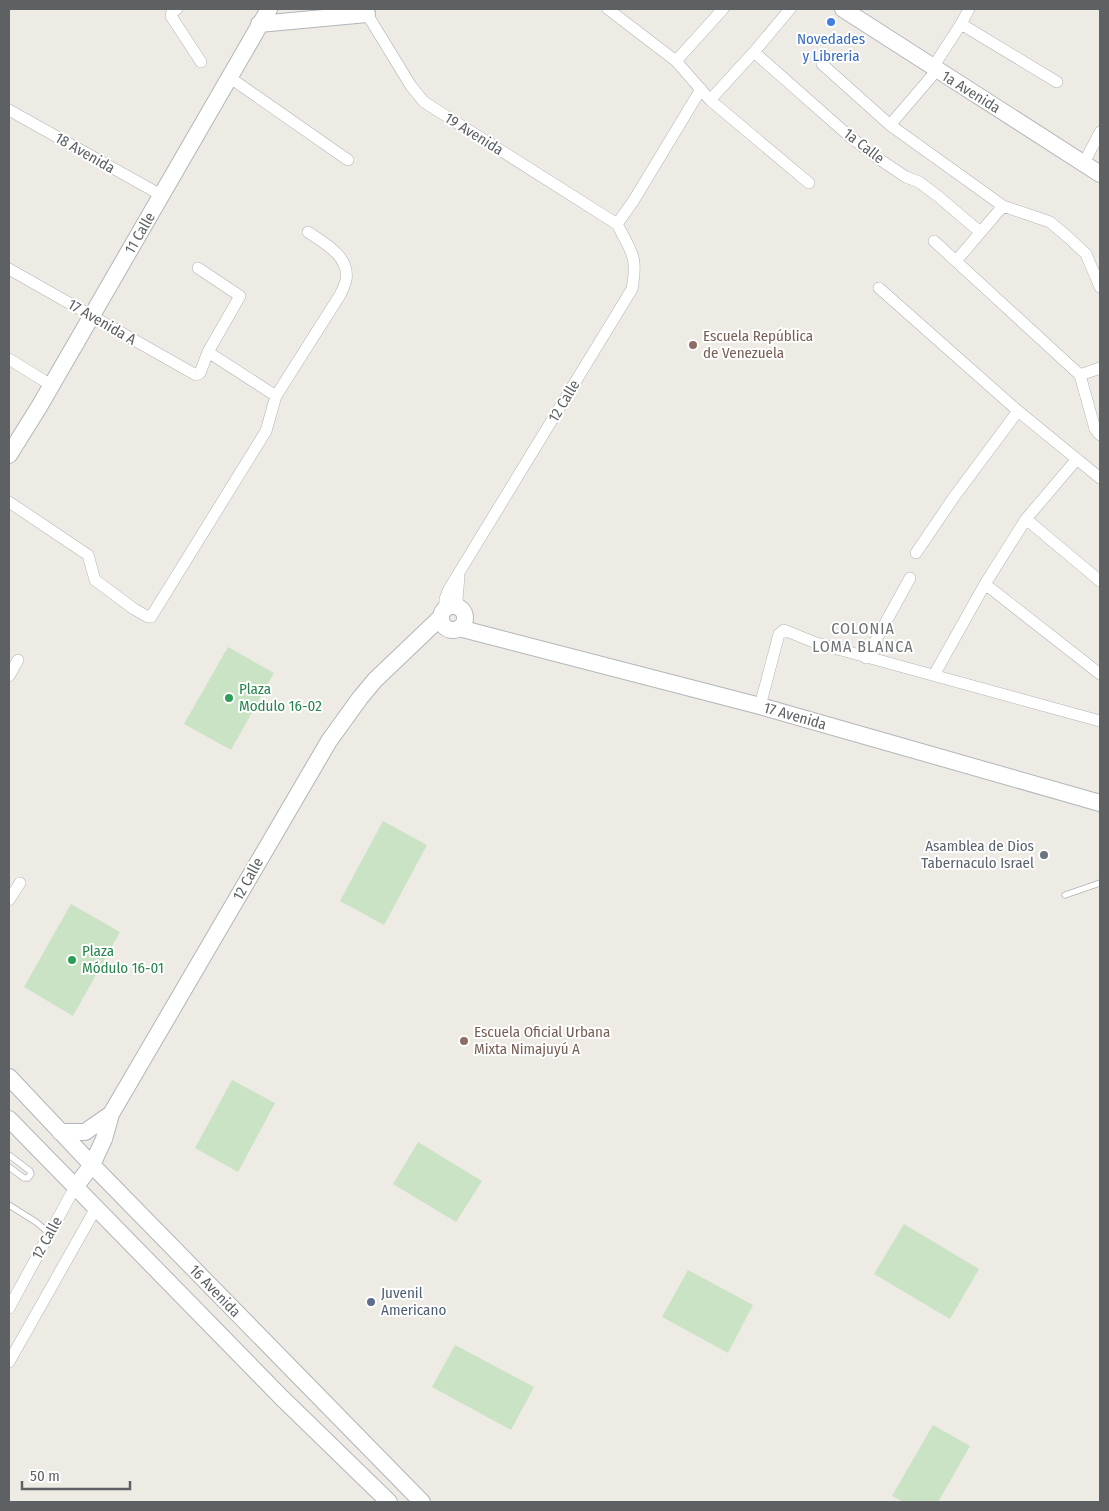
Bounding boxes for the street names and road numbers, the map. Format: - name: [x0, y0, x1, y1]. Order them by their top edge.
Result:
- street label: 1a Avenida: [938, 67, 1004, 117]
- street label: 19 Avenida: [441, 109, 507, 159]
- street label: 1a Calle: [840, 125, 888, 167]
- street label: 18 Avenida: [52, 129, 118, 177]
- street label: 11 Calle: [121, 209, 159, 257]
- street label: 17 Avenida A: [65, 295, 139, 349]
- street label: 12 Calle: [544, 377, 584, 425]
- street label: 17 Avenida: [762, 698, 828, 734]
- street label: 12 Calle: [229, 855, 267, 903]
- street label: 12 Calle: [28, 1214, 66, 1262]
- street label: 16 Avenida: [186, 1261, 244, 1321]

